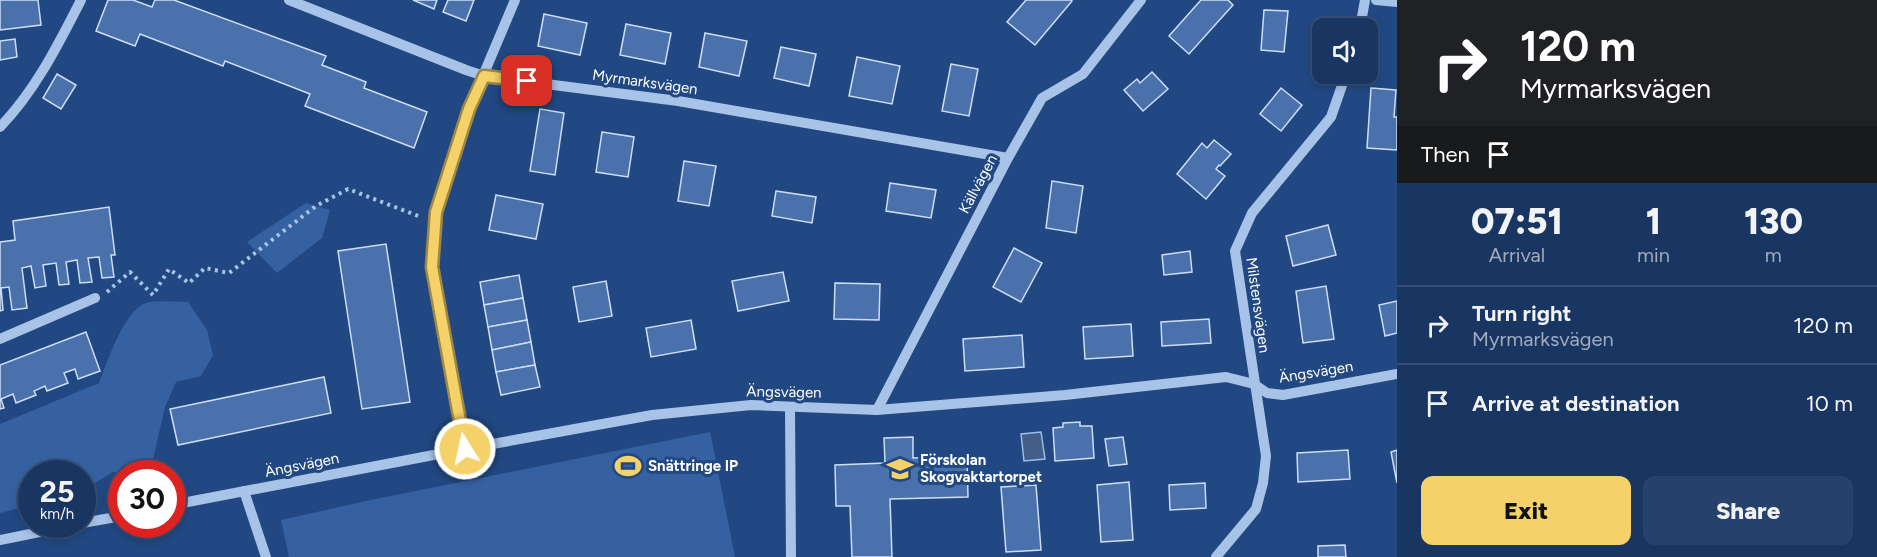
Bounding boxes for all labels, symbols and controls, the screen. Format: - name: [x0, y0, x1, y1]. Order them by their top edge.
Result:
- map controls: [1312, 18, 1378, 84]
- button: sound: [1312, 18, 1378, 84]
- text: 120 m: [1520, 21, 1636, 72]
- icon: right: [1421, 24, 1499, 102]
- pin: [501, 55, 552, 106]
- icon: arrive: [510, 64, 543, 97]
- street label: Myrmarksvägen: [591, 66, 699, 98]
- text: Myrmarksvägen: [1520, 72, 1711, 105]
- icon: arrive: [1482, 138, 1515, 171]
- text: Then: [1421, 141, 1470, 168]
- street label: Källvägen: [955, 151, 1001, 217]
- text: 07:51: [1471, 200, 1563, 243]
- text: 1: [1646, 200, 1661, 243]
- text: 130: [1744, 200, 1803, 243]
- text: Arrival: [1489, 243, 1545, 267]
- text: min: [1637, 243, 1670, 267]
- text: m: [1765, 243, 1782, 267]
- street label: Milstensvägen: [1242, 256, 1274, 354]
- text: Turn right: [1472, 300, 1571, 327]
- icon: right: [1421, 309, 1454, 342]
- text: 120 m: [1793, 312, 1853, 339]
- text: Myrmarksvägen: [1472, 327, 1614, 351]
- street label: Ängsvägen: [1277, 357, 1355, 387]
- street label: Ängsvägen: [746, 382, 822, 402]
- icon: arrive: [1421, 387, 1454, 420]
- text: Arrive at destination: [1472, 390, 1680, 417]
- text: 10 m: [1806, 390, 1853, 417]
- position arrow: [433, 417, 497, 481]
- street label: Ängsvägen: [263, 449, 341, 481]
- sports icon: Snättringe IP: [613, 451, 643, 481]
- place label: Förskolan Skogvaktartorpet: [920, 451, 1042, 486]
- school or university icon: Förskolan Skogvaktartorpet: [885, 454, 915, 484]
- place label: Snättringe IP: [648, 457, 738, 475]
- speed limit sign: 30: [108, 460, 186, 538]
- text: 25: [40, 473, 74, 510]
- button: Exit: [1421, 476, 1631, 545]
- button: Share: [1643, 476, 1853, 545]
- text: km/h: [40, 505, 74, 523]

